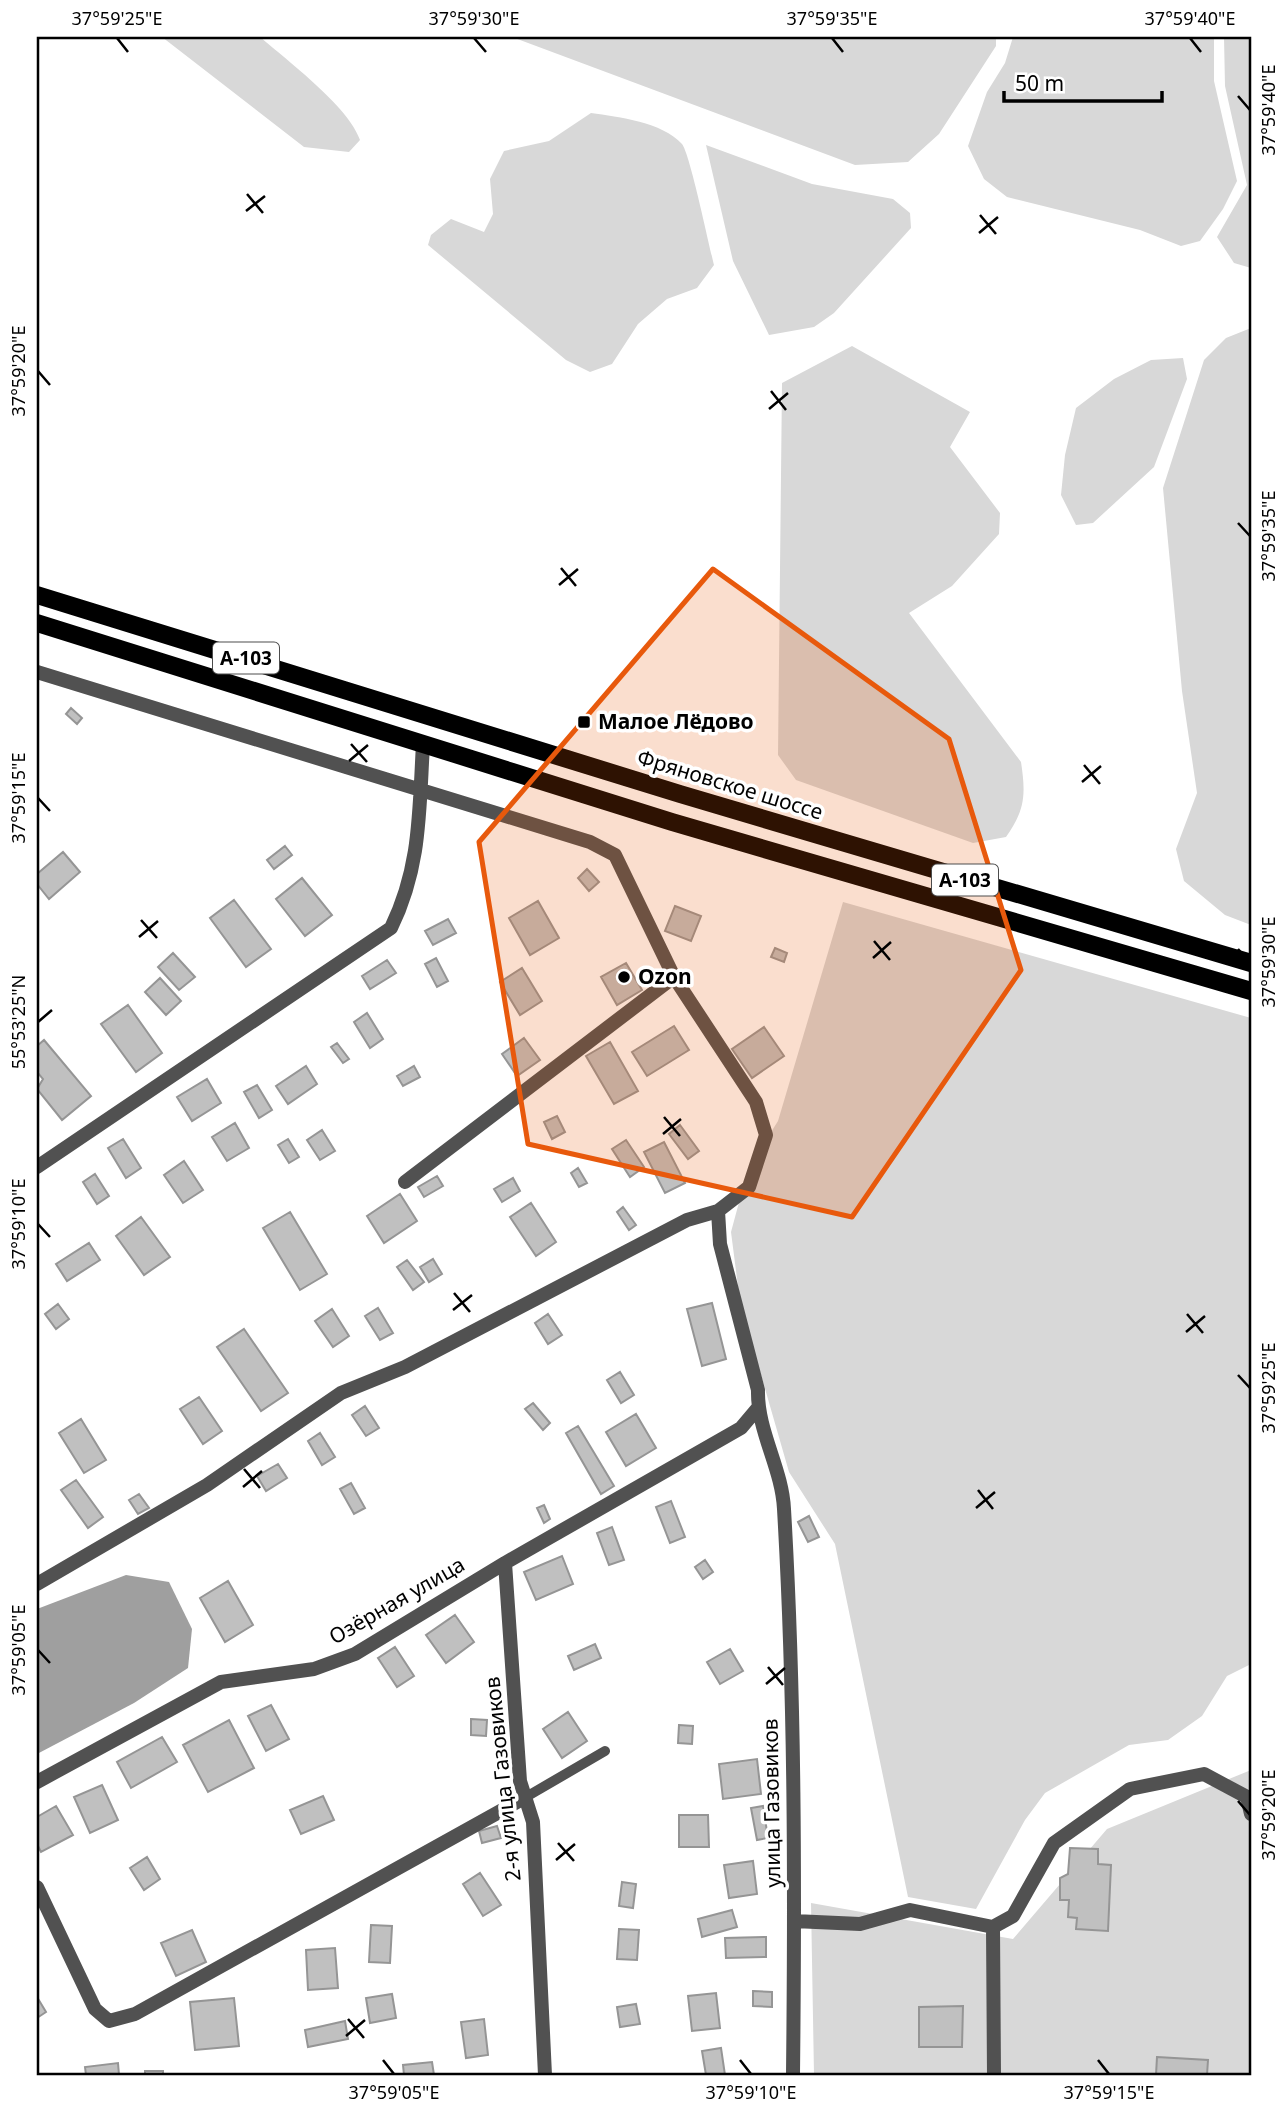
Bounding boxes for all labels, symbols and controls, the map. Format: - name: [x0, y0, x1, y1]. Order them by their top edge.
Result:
- text: 37°59'25"E: [72, 6, 162, 30]
- text: 37°59'30"E: [429, 6, 519, 30]
- text: 37°59'35"E: [787, 6, 877, 30]
- text: 37°59'40"E: [1145, 6, 1235, 30]
- scale bar: [1004, 60, 1162, 104]
- text: 37°59'40"E: [1256, 65, 1280, 155]
- text: 50 m: [1015, 69, 1064, 97]
- text: 37°59'20"E: [6, 326, 30, 416]
- text: 37°59'35"E: [1256, 491, 1280, 581]
- road number: А-103: [213, 642, 279, 674]
- place label: Малое Лёдово: [598, 707, 754, 735]
- marker: Малое Лёдово: [576, 714, 592, 730]
- street label: Фряновское шоссе: [634, 742, 827, 826]
- text: 37°59'15"E: [6, 753, 30, 843]
- road number: А-103: [932, 864, 998, 895]
- text: 37°59'30"E: [1256, 917, 1280, 1007]
- place label: Ozon: [638, 962, 692, 990]
- marker: Ozon: [616, 969, 632, 985]
- text: 55°53'25"N: [6, 975, 30, 1069]
- text: 37°59'10"E: [6, 1179, 30, 1269]
- text: 37°59'25"E: [1256, 1343, 1280, 1433]
- street label: Озёрная улица: [324, 1550, 469, 1650]
- text: 37°59'05"E: [6, 1605, 30, 1695]
- street label: 2-я улица Газовиков: [477, 1675, 527, 1883]
- street label: улица Газовиков: [756, 1718, 786, 1888]
- text: 37°59'20"E: [1256, 1770, 1280, 1860]
- text: 37°59'05"E: [349, 2080, 439, 2104]
- text: 37°59'10"E: [706, 2080, 796, 2104]
- text: 37°59'15"E: [1064, 2080, 1154, 2104]

